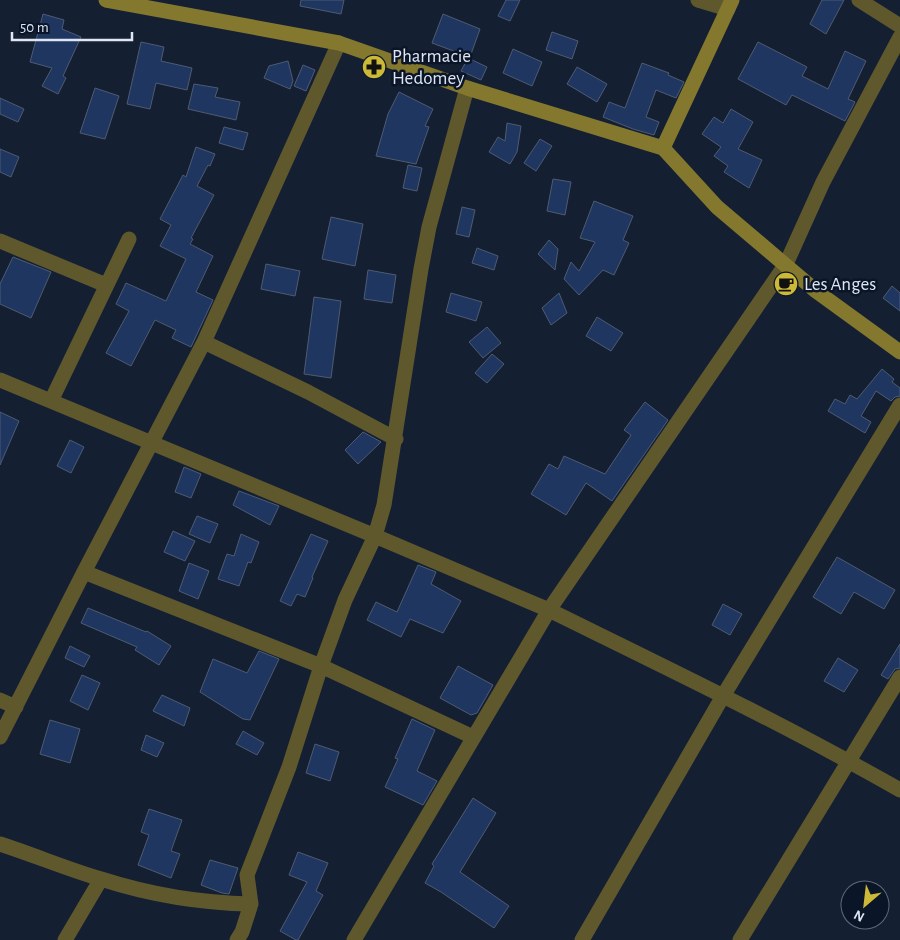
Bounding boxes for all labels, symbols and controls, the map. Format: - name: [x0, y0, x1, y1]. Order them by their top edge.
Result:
- scale bar: [12, 10, 132, 42]
- text: 50 m: [20, 20, 49, 35]
- place label: Pharmacie Hedomey: [392, 47, 471, 88]
- pharmacy icon: Pharmacie Hedomey: [361, 54, 387, 80]
- cafe icon: Les Anges: [773, 271, 799, 297]
- place label: Les Anges: [804, 275, 876, 294]
- north arrow: [840, 880, 890, 930]
- text: N: [852, 907, 867, 924]

